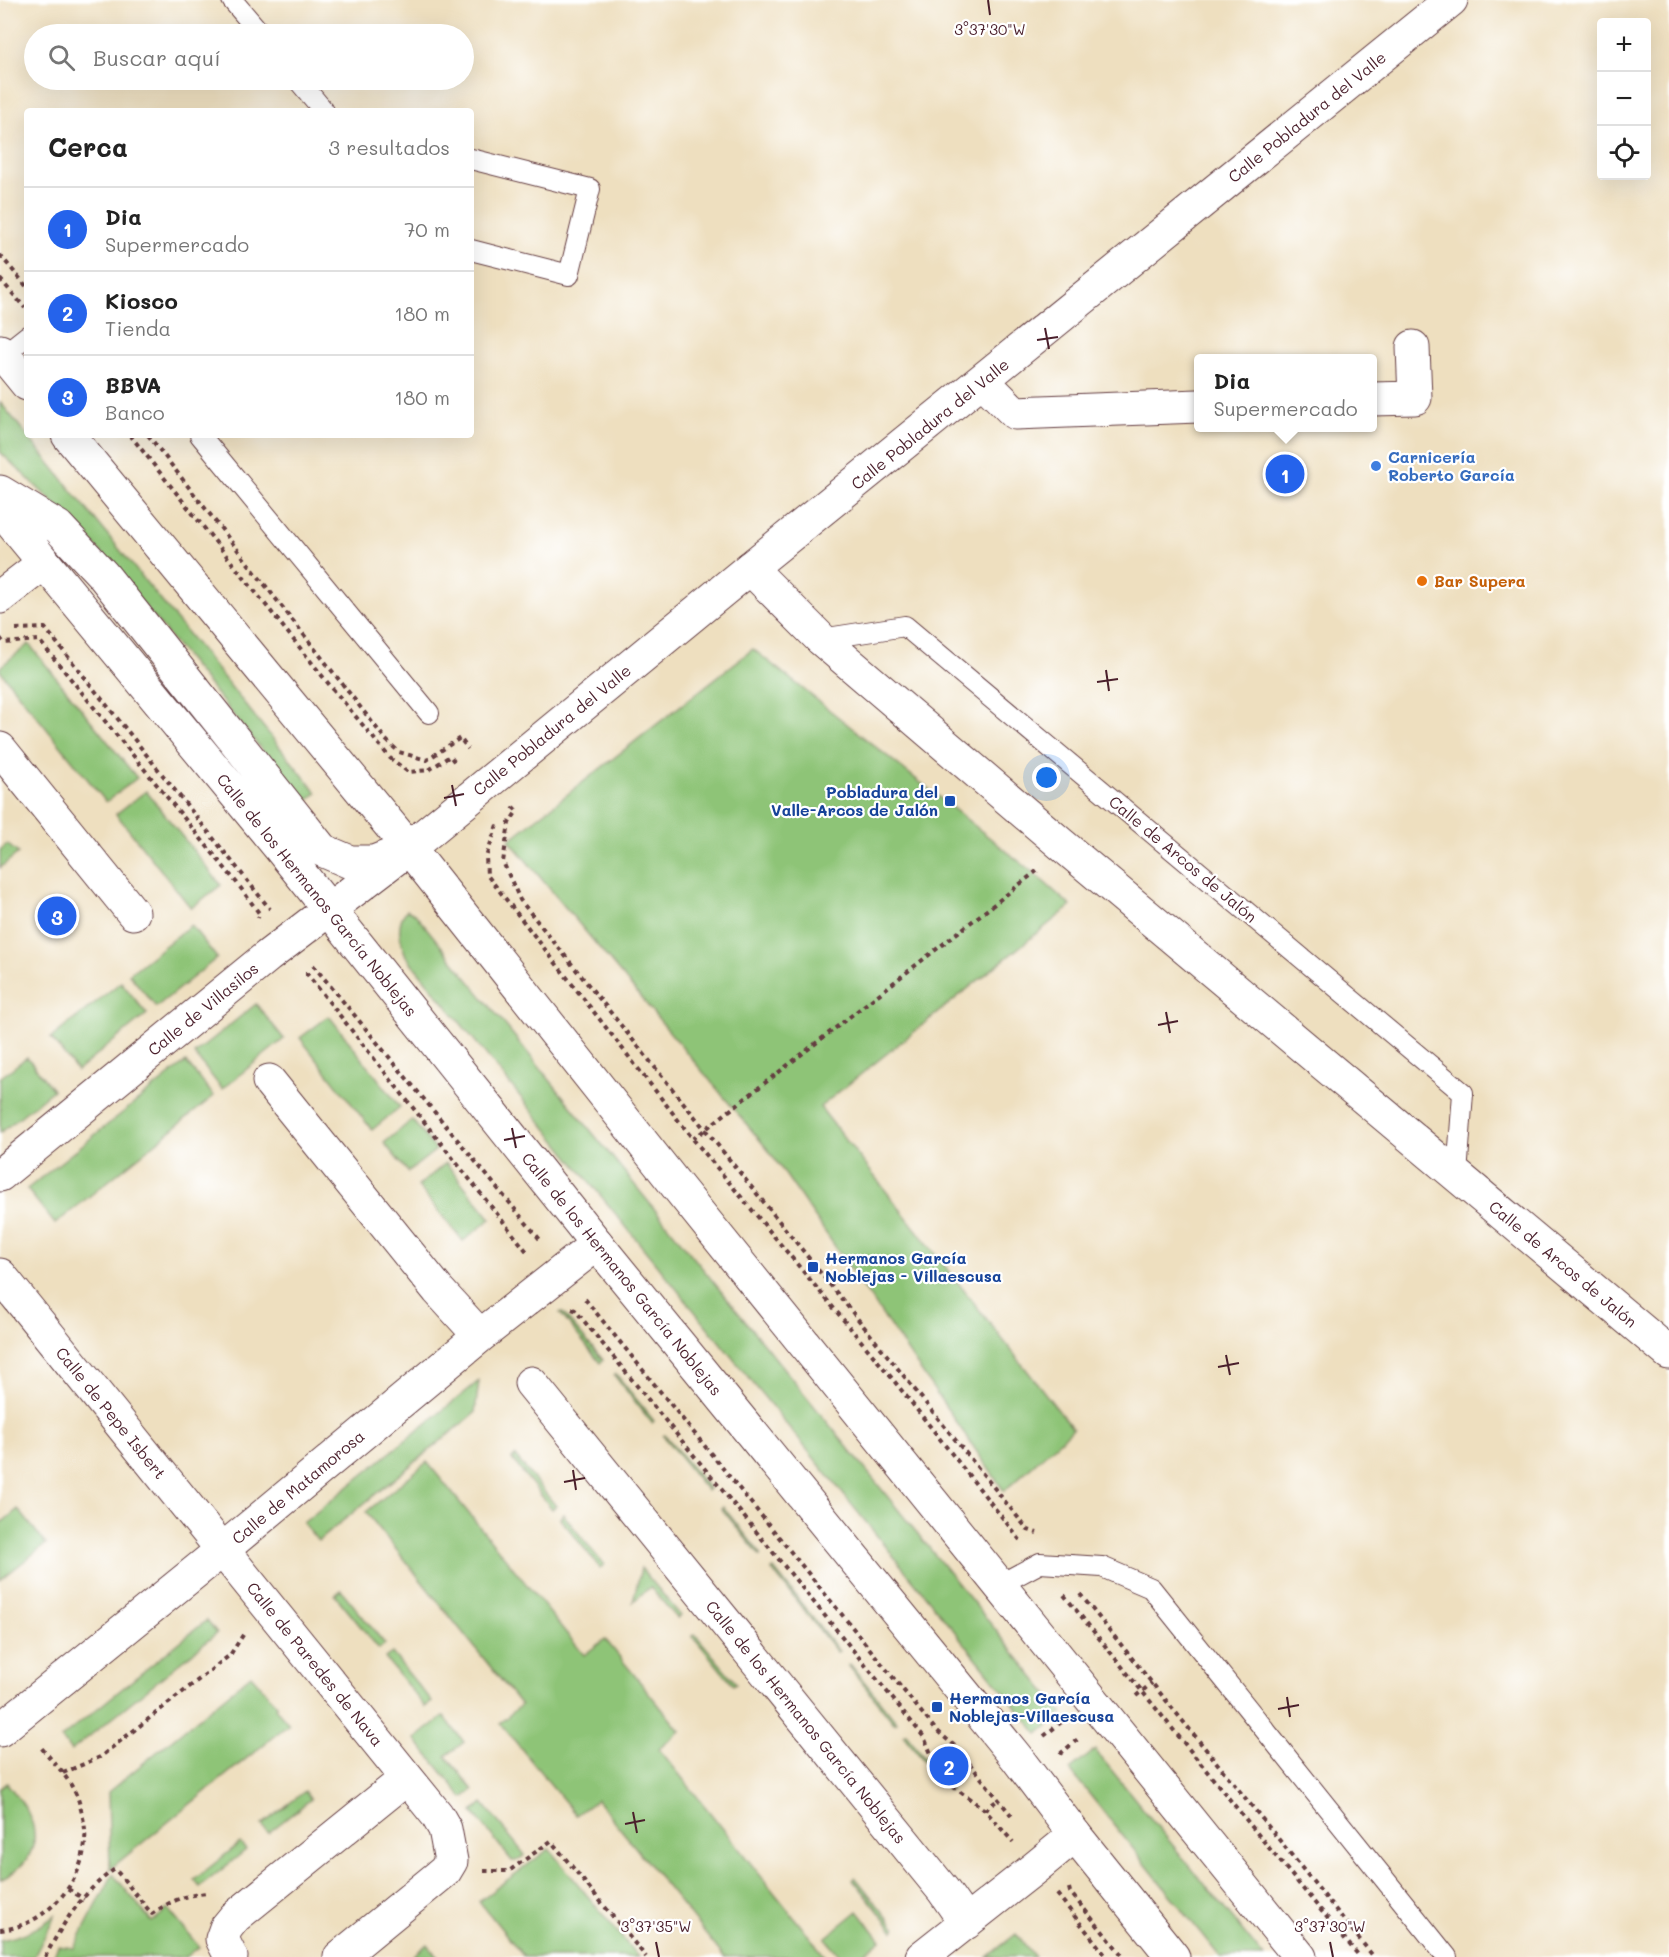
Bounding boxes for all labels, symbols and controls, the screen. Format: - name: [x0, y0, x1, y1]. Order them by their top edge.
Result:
- map controls: [1597, 18, 1651, 180]
- button: +: [1597, 18, 1651, 72]
- text: 3°37'30"W: [954, 19, 1026, 39]
- search box: [24, 24, 474, 90]
- icon: search: [45, 41, 78, 74]
- text: Buscar aquí: [93, 43, 221, 72]
- street label: Calle Pobladura del Valle: [1223, 46, 1390, 187]
- button: −: [1597, 72, 1651, 126]
- button: locate: [1597, 126, 1651, 180]
- text: Cerca: [48, 130, 128, 164]
- text: 3 resultados: [328, 134, 450, 160]
- text: Dia: [105, 202, 142, 231]
- text: 1: [63, 216, 72, 242]
- text: 70 m: [404, 216, 450, 242]
- text: Supermercado: [105, 231, 249, 257]
- text: Kiosco: [105, 286, 178, 315]
- text: 2: [62, 300, 73, 326]
- text: 180 m: [394, 300, 450, 326]
- text: Tienda: [105, 315, 171, 341]
- street label: Calle Pobladura del Valle: [846, 353, 1013, 494]
- popup: [1194, 354, 1377, 432]
- text: Dia: [1213, 366, 1250, 395]
- text: BBVA: [105, 370, 161, 399]
- text: 3: [62, 384, 74, 410]
- text: 180 m: [394, 384, 450, 410]
- text: Supermercado: [1213, 395, 1358, 421]
- text: Banco: [105, 399, 165, 425]
- place label: Carnicería Roberto García: [1388, 446, 1515, 485]
- pin: 1: [1266, 452, 1304, 496]
- marker: Carnicería Roberto García: [1369, 459, 1383, 473]
- place label: Bar Supera: [1434, 570, 1526, 591]
- marker: Bar Supera: [1415, 574, 1429, 588]
- street label: Calle Pobladura del Valle: [468, 659, 635, 800]
- your location: [1032, 763, 1061, 792]
- street label: Calle de los Hermanos García Noblejas: [213, 769, 422, 1021]
- place label: Pobladura del Valle-Arcos de Jalón: [771, 781, 938, 820]
- street label: Calle de Arcos de Jalón: [1105, 791, 1262, 927]
- marker: Pobladura del Valle-Arcos de Jalón: [943, 794, 957, 808]
- pin: 3: [38, 894, 76, 938]
- street label: Calle de Villasilos: [143, 957, 262, 1060]
- street label: Calle de los Hermanos García Noblejas: [518, 1148, 727, 1400]
- street label: Calle de Arcos de Jalón: [1485, 1196, 1642, 1332]
- place label: Hermanos García Noblejas - Villaescusa: [825, 1247, 1002, 1286]
- marker: Hermanos García Noblejas - Villaescusa: [806, 1260, 820, 1274]
- street label: Calle de Pepe Isbert: [52, 1342, 171, 1483]
- street label: Calle de Matamorosa: [227, 1425, 368, 1548]
- street label: Calle de Paredes de Nava: [243, 1577, 388, 1750]
- street label: Calle de los Hermanos García Noblejas: [702, 1596, 911, 1848]
- place label: Hermanos García Noblejas-Villaescusa: [949, 1687, 1114, 1726]
- marker: Hermanos García Noblejas-Villaescusa: [930, 1700, 944, 1714]
- pin: 2: [930, 1744, 968, 1788]
- text: 3°37'35"W: [620, 1916, 692, 1936]
- text: 3°37'30"W: [1294, 1916, 1366, 1936]

